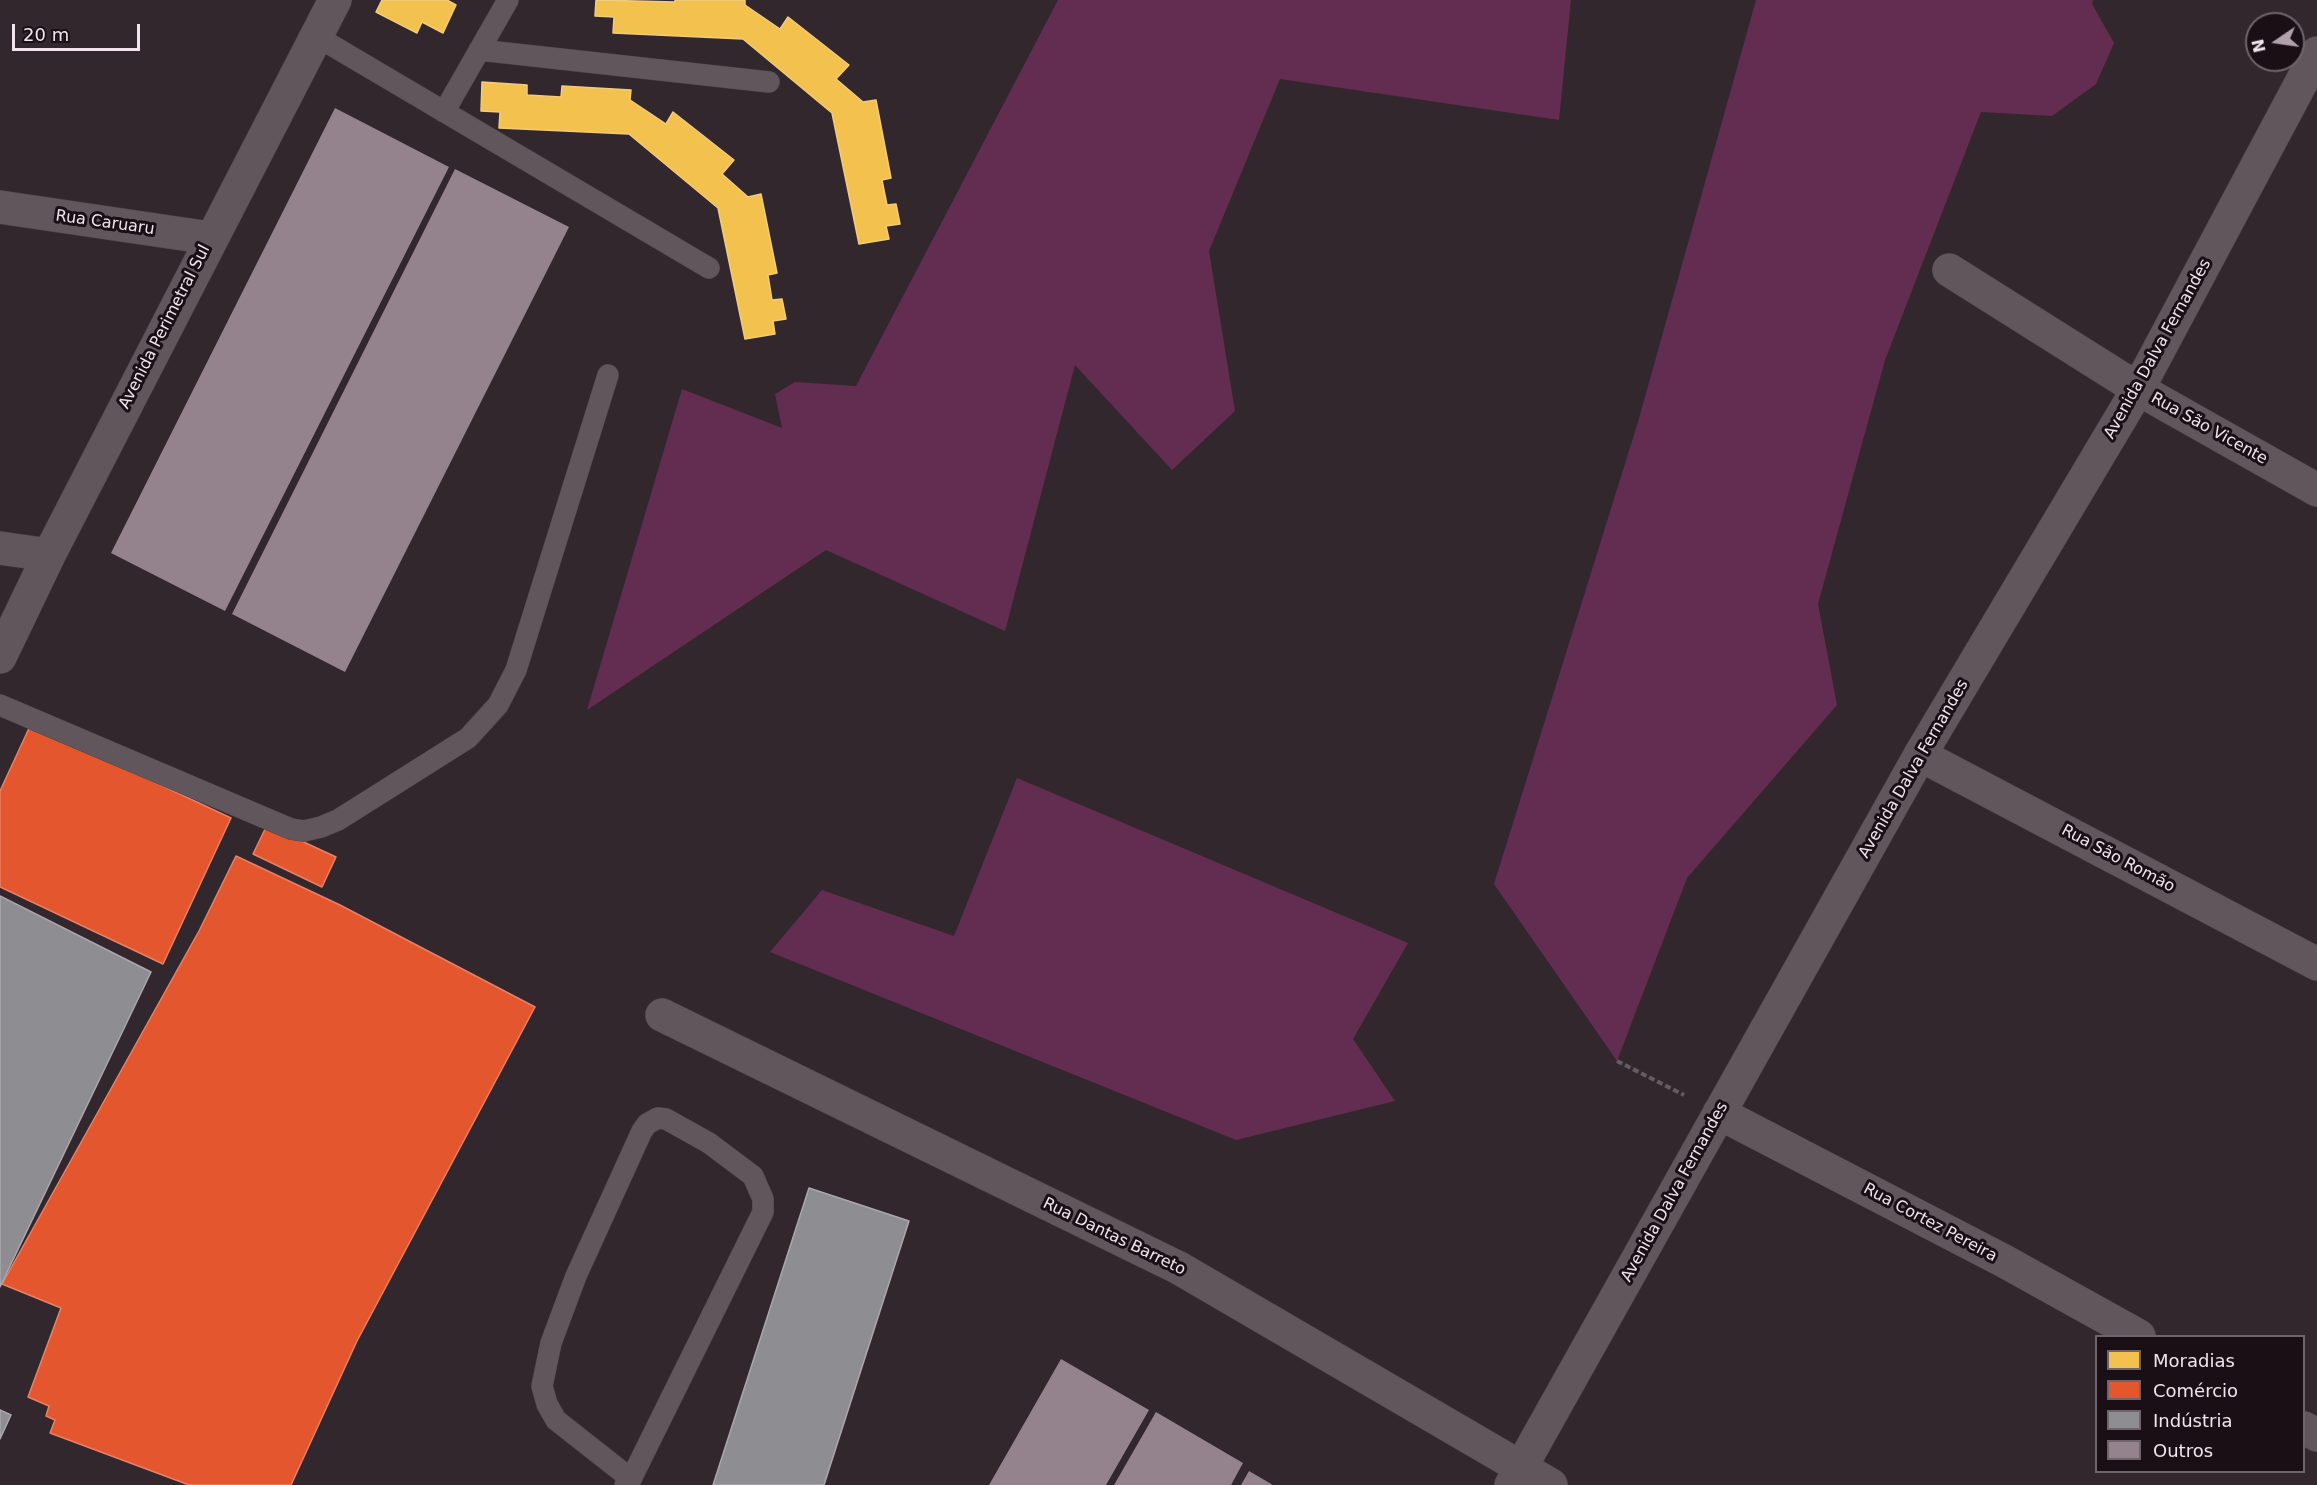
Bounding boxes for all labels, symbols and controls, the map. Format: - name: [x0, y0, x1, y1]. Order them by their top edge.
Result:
- scale bar: [15, 12, 142, 50]
- north arrow: [2245, 12, 2305, 72]
- text: 20 m: [23, 24, 69, 45]
- text: N: [2248, 37, 2270, 54]
- street label: Rua Caruaru: [54, 207, 156, 239]
- street label: Avenida Perimetral Sul: [115, 242, 215, 412]
- street label: Avenida Dalva Fernandes: [2100, 256, 2216, 442]
- street label: Rua São Vicente: [2147, 389, 2271, 469]
- street label: Avenida Dalva Fernandes: [1855, 676, 1973, 862]
- street label: Rua São Romão: [2058, 821, 2178, 897]
- street label: Avenida Dalva Fernandes: [1617, 1099, 1733, 1285]
- street label: Rua Cortez Pereira: [1860, 1180, 2000, 1266]
- street label: Rua Dantas Barreto: [1040, 1194, 1188, 1280]
- legend: [2095, 1335, 2305, 1473]
- text: Moradias: [2153, 1350, 2235, 1371]
- text: Comércio: [2153, 1380, 2238, 1401]
- text: Indústria: [2153, 1410, 2232, 1431]
- text: Outros: [2153, 1440, 2213, 1461]

